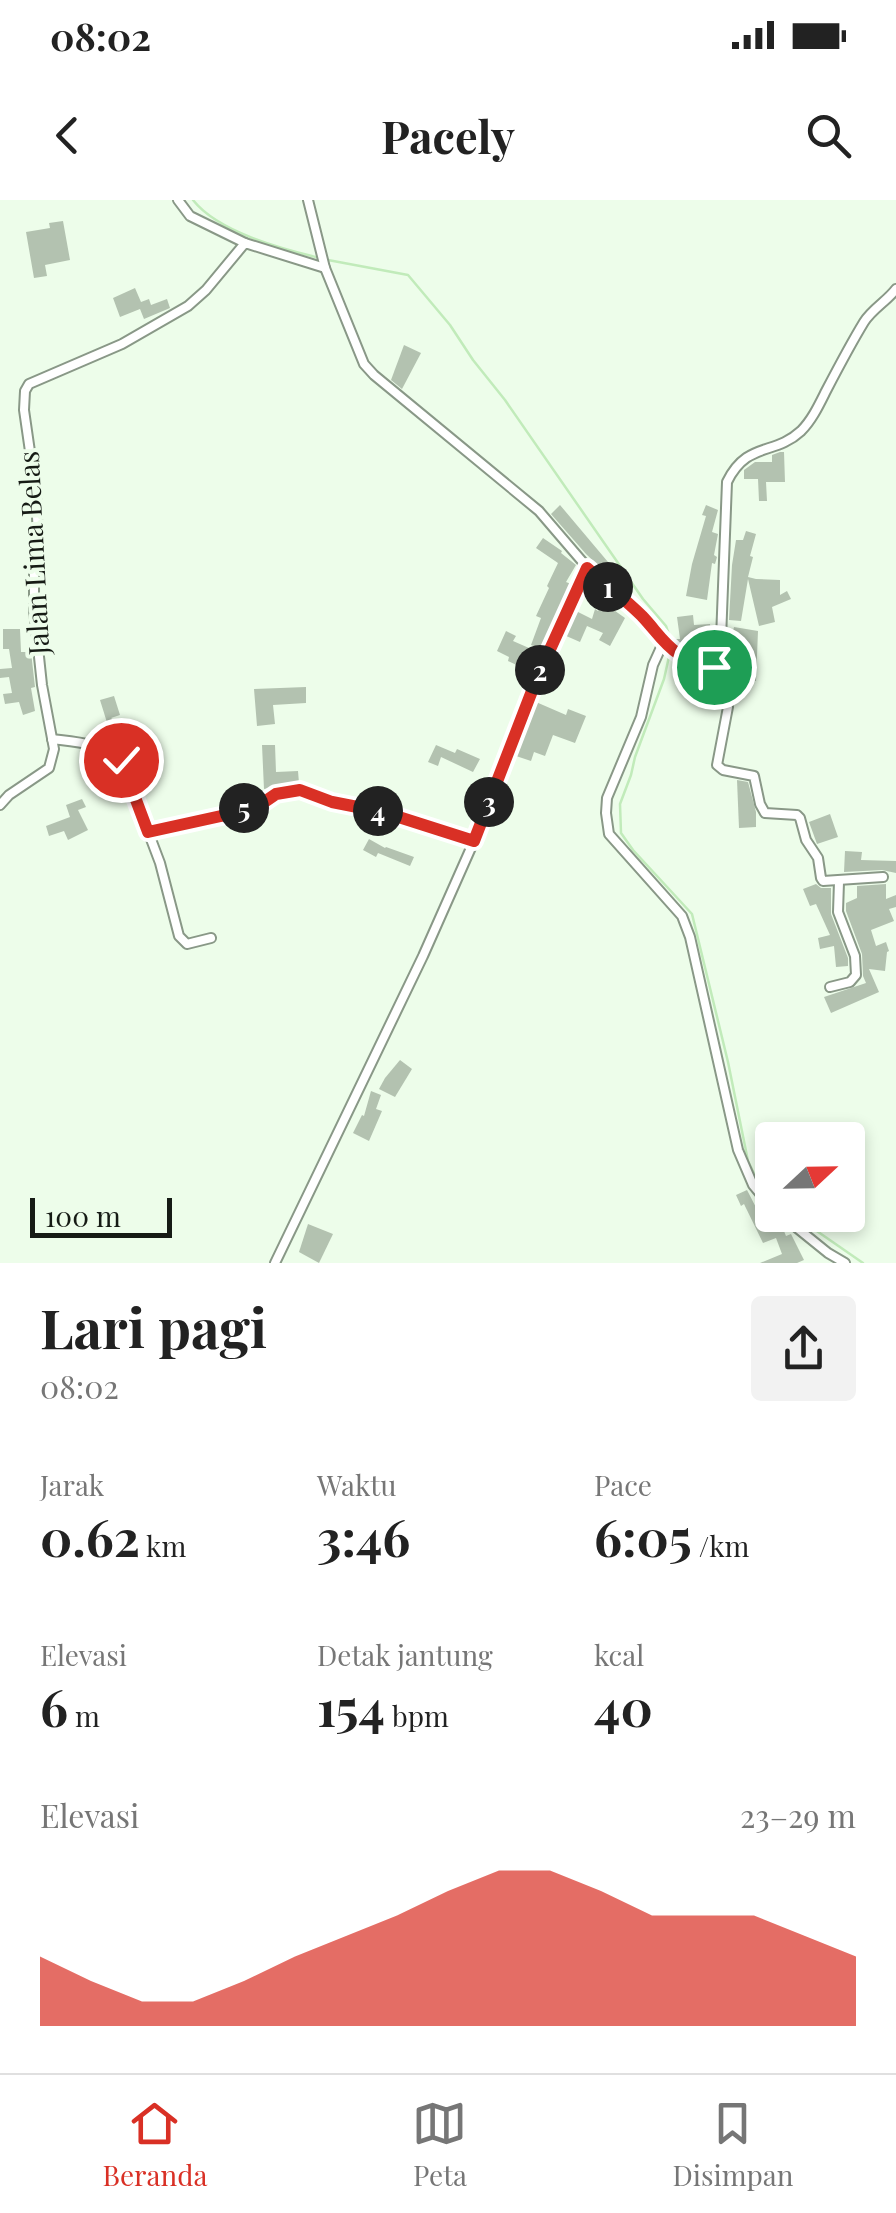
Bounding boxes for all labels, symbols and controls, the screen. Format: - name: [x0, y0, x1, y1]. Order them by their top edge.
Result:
- text: 08:02: [50, 10, 151, 61]
- text: Pacely: [381, 105, 515, 165]
- icon: back: [40, 108, 95, 163]
- icon: search: [801, 108, 856, 163]
- street label: Jalan Lima Belas: [9, 450, 56, 657]
- pin: 1: [583, 562, 633, 612]
- text: 1: [603, 568, 613, 605]
- pin: [672, 625, 757, 710]
- icon: arrive: [687, 640, 742, 695]
- pin: 2: [515, 645, 565, 695]
- text: 2: [533, 651, 547, 688]
- pin: [79, 718, 164, 803]
- icon: check: [94, 733, 149, 788]
- pin: 3: [464, 777, 514, 827]
- pin: 5: [219, 783, 269, 833]
- text: 3: [482, 783, 496, 820]
- pin: 4: [353, 786, 403, 836]
- text: 5: [238, 789, 250, 826]
- text: 4: [371, 792, 385, 829]
- north arrow: [755, 1122, 865, 1232]
- map controls: [755, 1122, 865, 1232]
- scale bar: [30, 1193, 172, 1238]
- text: 100 m: [45, 1197, 121, 1234]
- text: Lari pagi: [40, 1289, 267, 1363]
- button: share: [751, 1296, 856, 1401]
- text: 08:02: [40, 1364, 119, 1407]
- text: Jarak: [40, 1466, 104, 1503]
- text: Waktu: [317, 1466, 396, 1503]
- text: Pace: [594, 1466, 652, 1503]
- text: 0.62: [40, 1503, 140, 1570]
- text: 3:46: [317, 1503, 410, 1570]
- text: 6:05: [594, 1503, 692, 1570]
- text: km: [140, 1527, 186, 1564]
- text: /km: [692, 1527, 749, 1564]
- text: Elevasi: [40, 1636, 127, 1673]
- text: Detak jantung: [317, 1636, 493, 1673]
- text: kcal: [594, 1636, 644, 1673]
- text: 6: [40, 1673, 68, 1740]
- text: 154: [317, 1673, 385, 1740]
- text: 40: [594, 1673, 653, 1740]
- text: m: [68, 1697, 100, 1734]
- text: bpm: [385, 1697, 449, 1734]
- text: Elevasi: [40, 1793, 139, 1836]
- text: 23–29 m: [740, 1793, 856, 1836]
- tab: Beranda: [103, 2096, 207, 2193]
- tab: Peta: [412, 2096, 467, 2193]
- tab: Disimpan: [672, 2096, 793, 2193]

